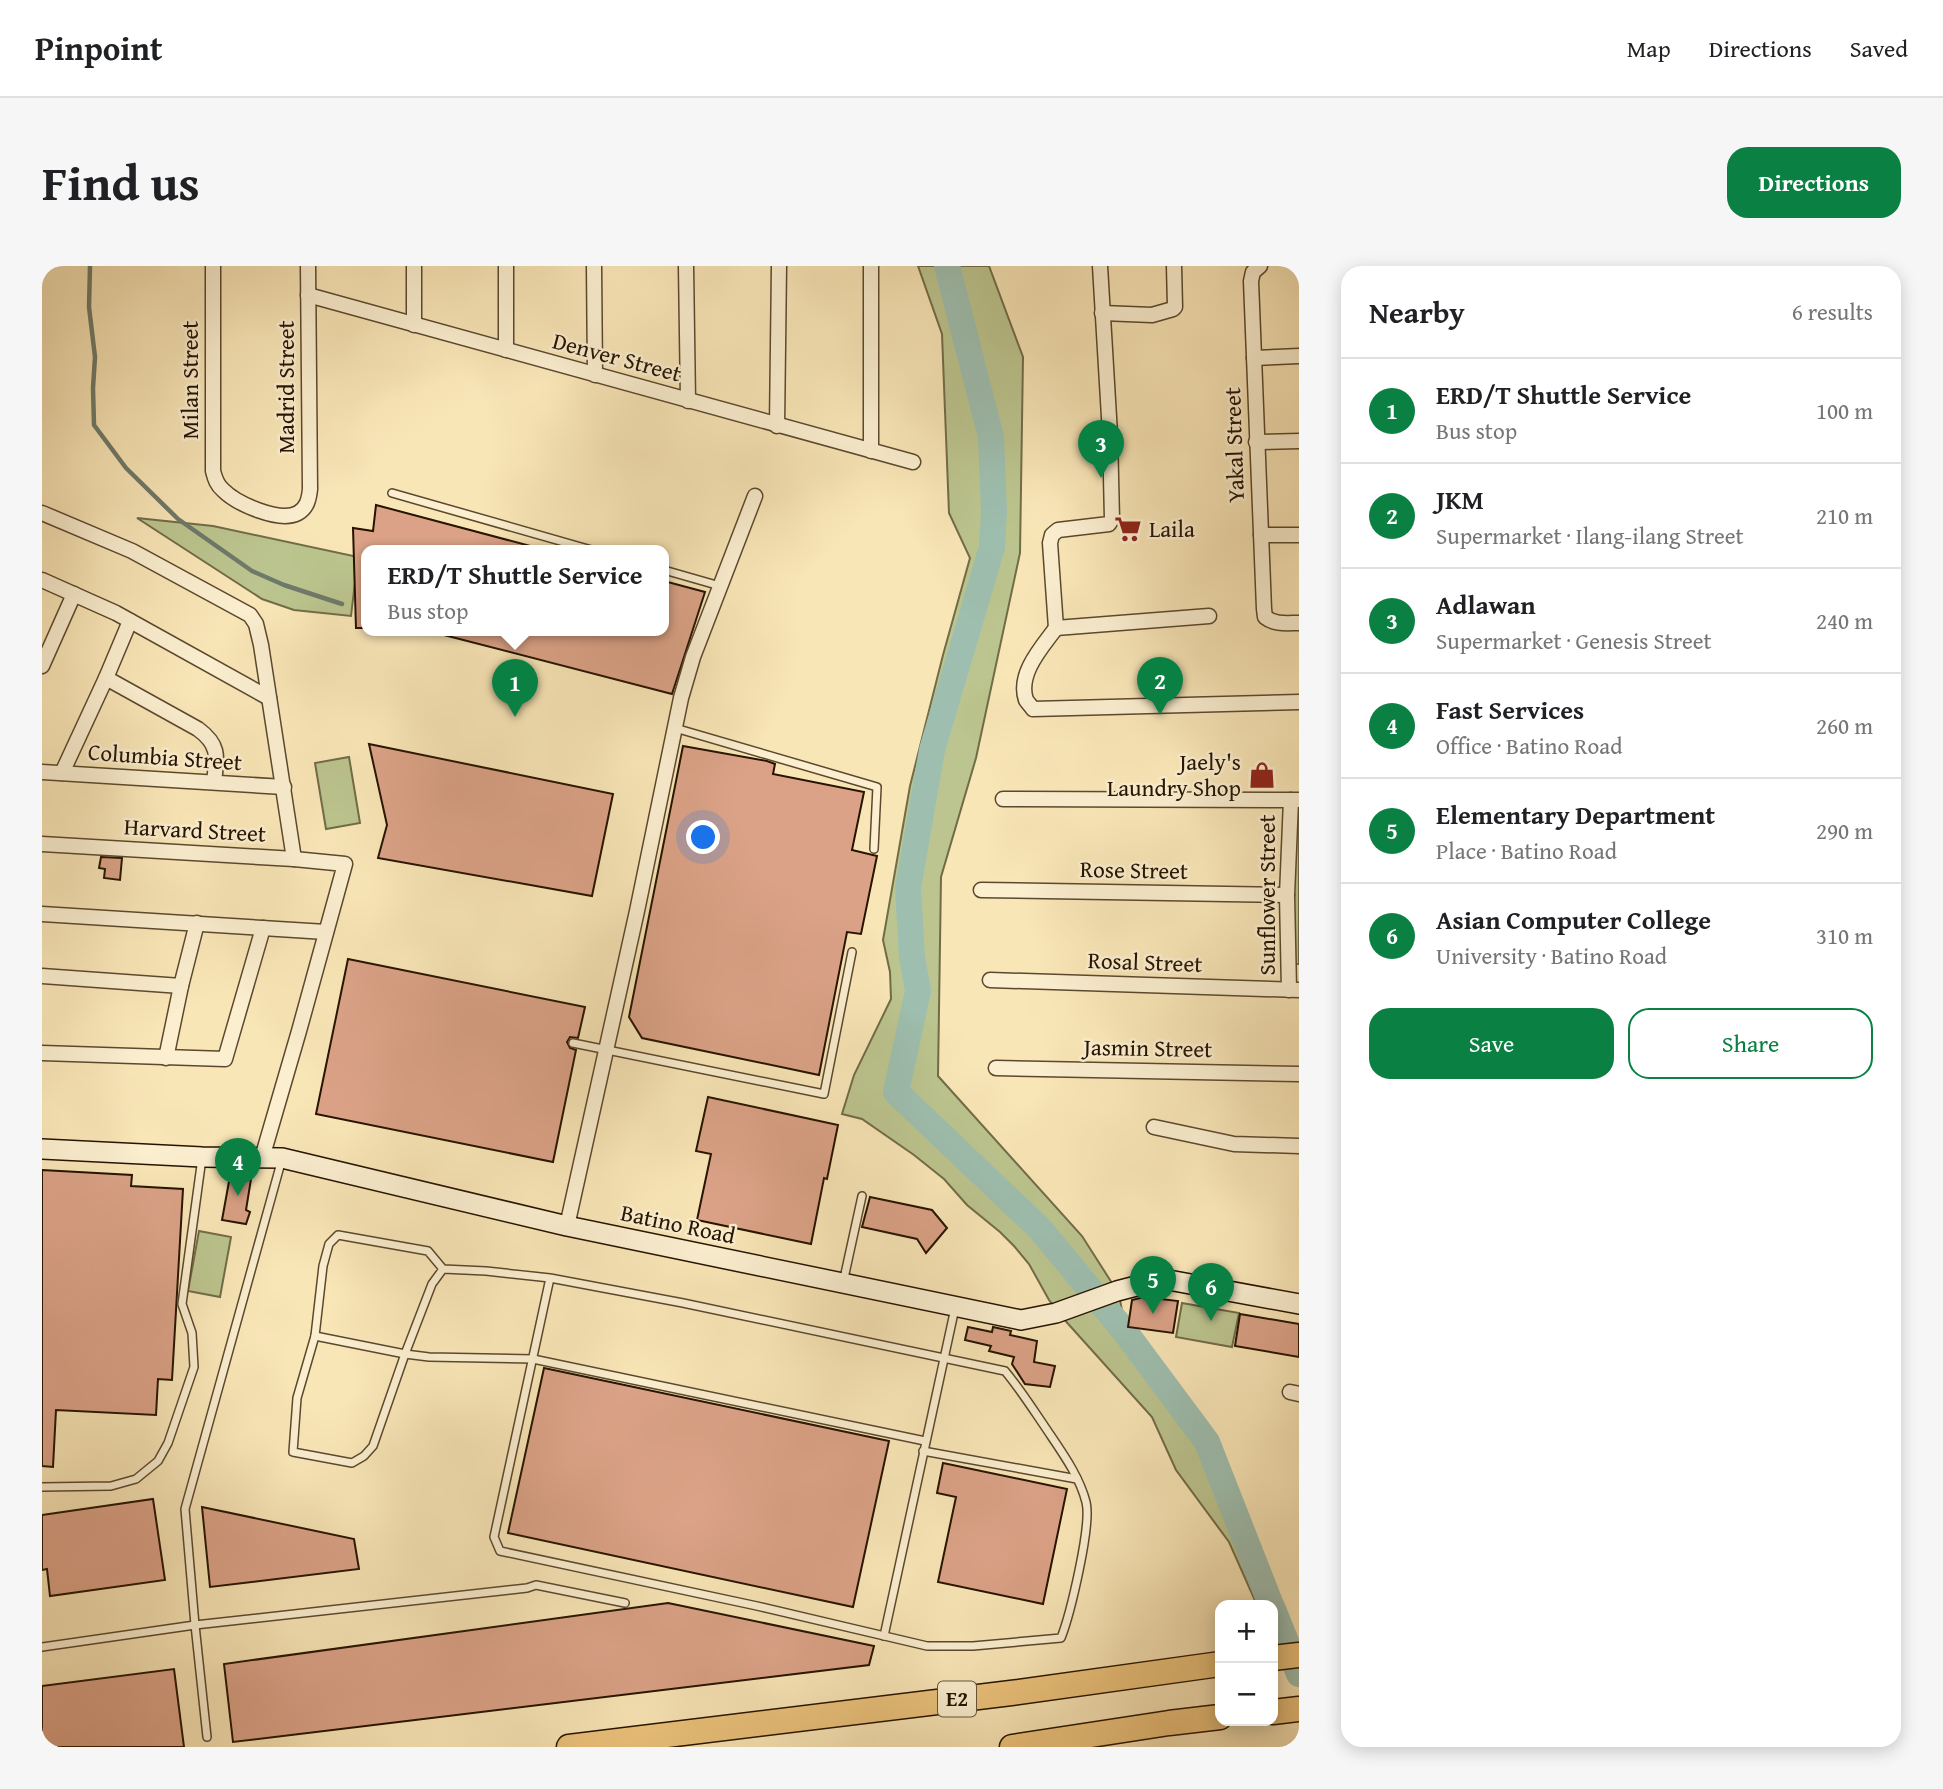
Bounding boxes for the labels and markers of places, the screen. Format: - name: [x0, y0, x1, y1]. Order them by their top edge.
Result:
- pin: 3: [1078, 420, 1124, 478]
- place label: Laila: [1149, 512, 1195, 545]
- supermarket icon: Laila: [1113, 514, 1143, 544]
- pin: 2: [1137, 657, 1183, 715]
- pin: 1: [492, 659, 538, 717]
- place label: Jaely's Laundry Shop: [1107, 745, 1241, 804]
- shop icon: Jaely's Laundry Shop: [1247, 760, 1277, 790]
- pin: 4: [215, 1138, 261, 1196]
- pin: 5: [1130, 1256, 1176, 1314]
- pin: 6: [1188, 1263, 1234, 1321]

